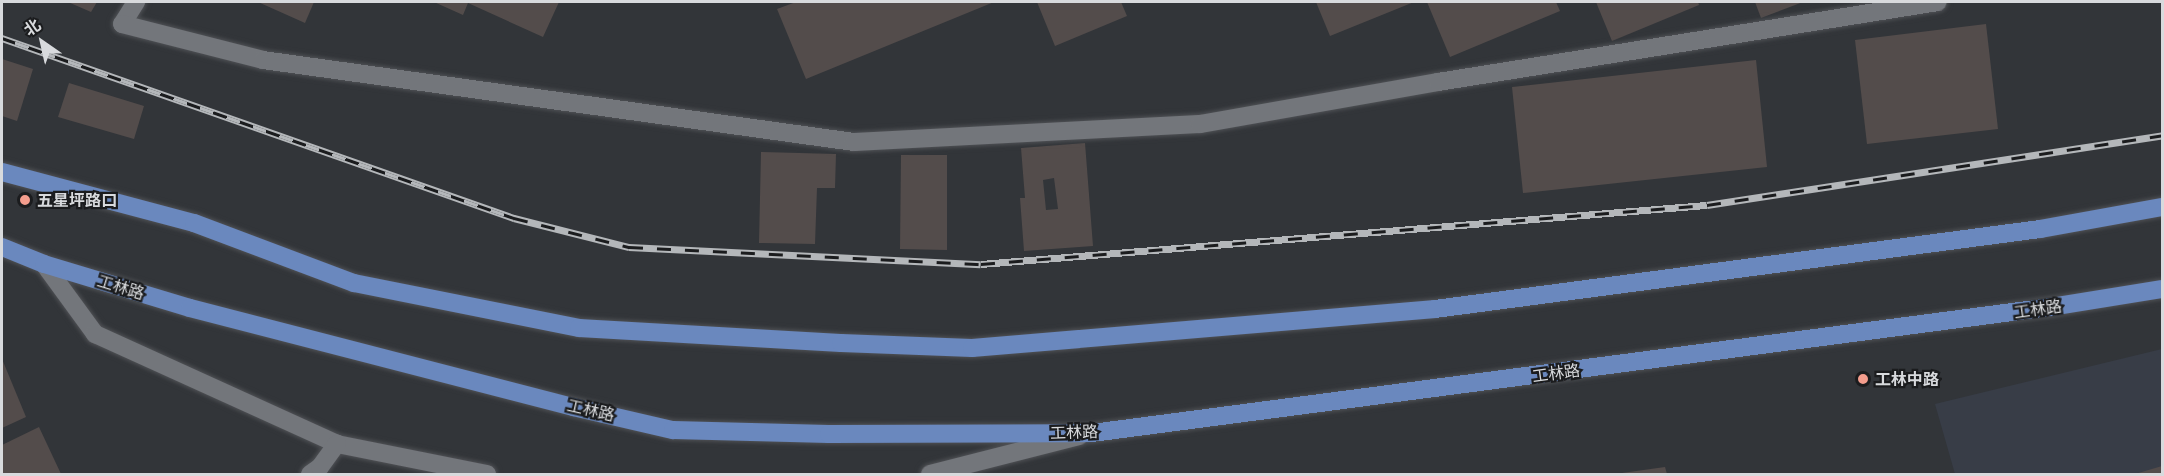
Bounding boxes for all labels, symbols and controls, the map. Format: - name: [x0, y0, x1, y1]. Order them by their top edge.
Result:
- north arrow: [12, 12, 72, 72]
- text: 北: [20, 14, 44, 40]
- place label: 五星坪路口: [37, 190, 117, 210]
- marker: 五星坪路口: [18, 193, 32, 207]
- street label: 工林路: [95, 271, 147, 303]
- street label: 工林路: [2013, 296, 2063, 322]
- street label: 工林路: [1531, 360, 1581, 386]
- place label: 工林中路: [1875, 369, 1939, 389]
- marker: 工林中路: [1856, 372, 1870, 386]
- street label: 工林路: [565, 395, 617, 425]
- street label: 工林路: [1050, 422, 1098, 442]

